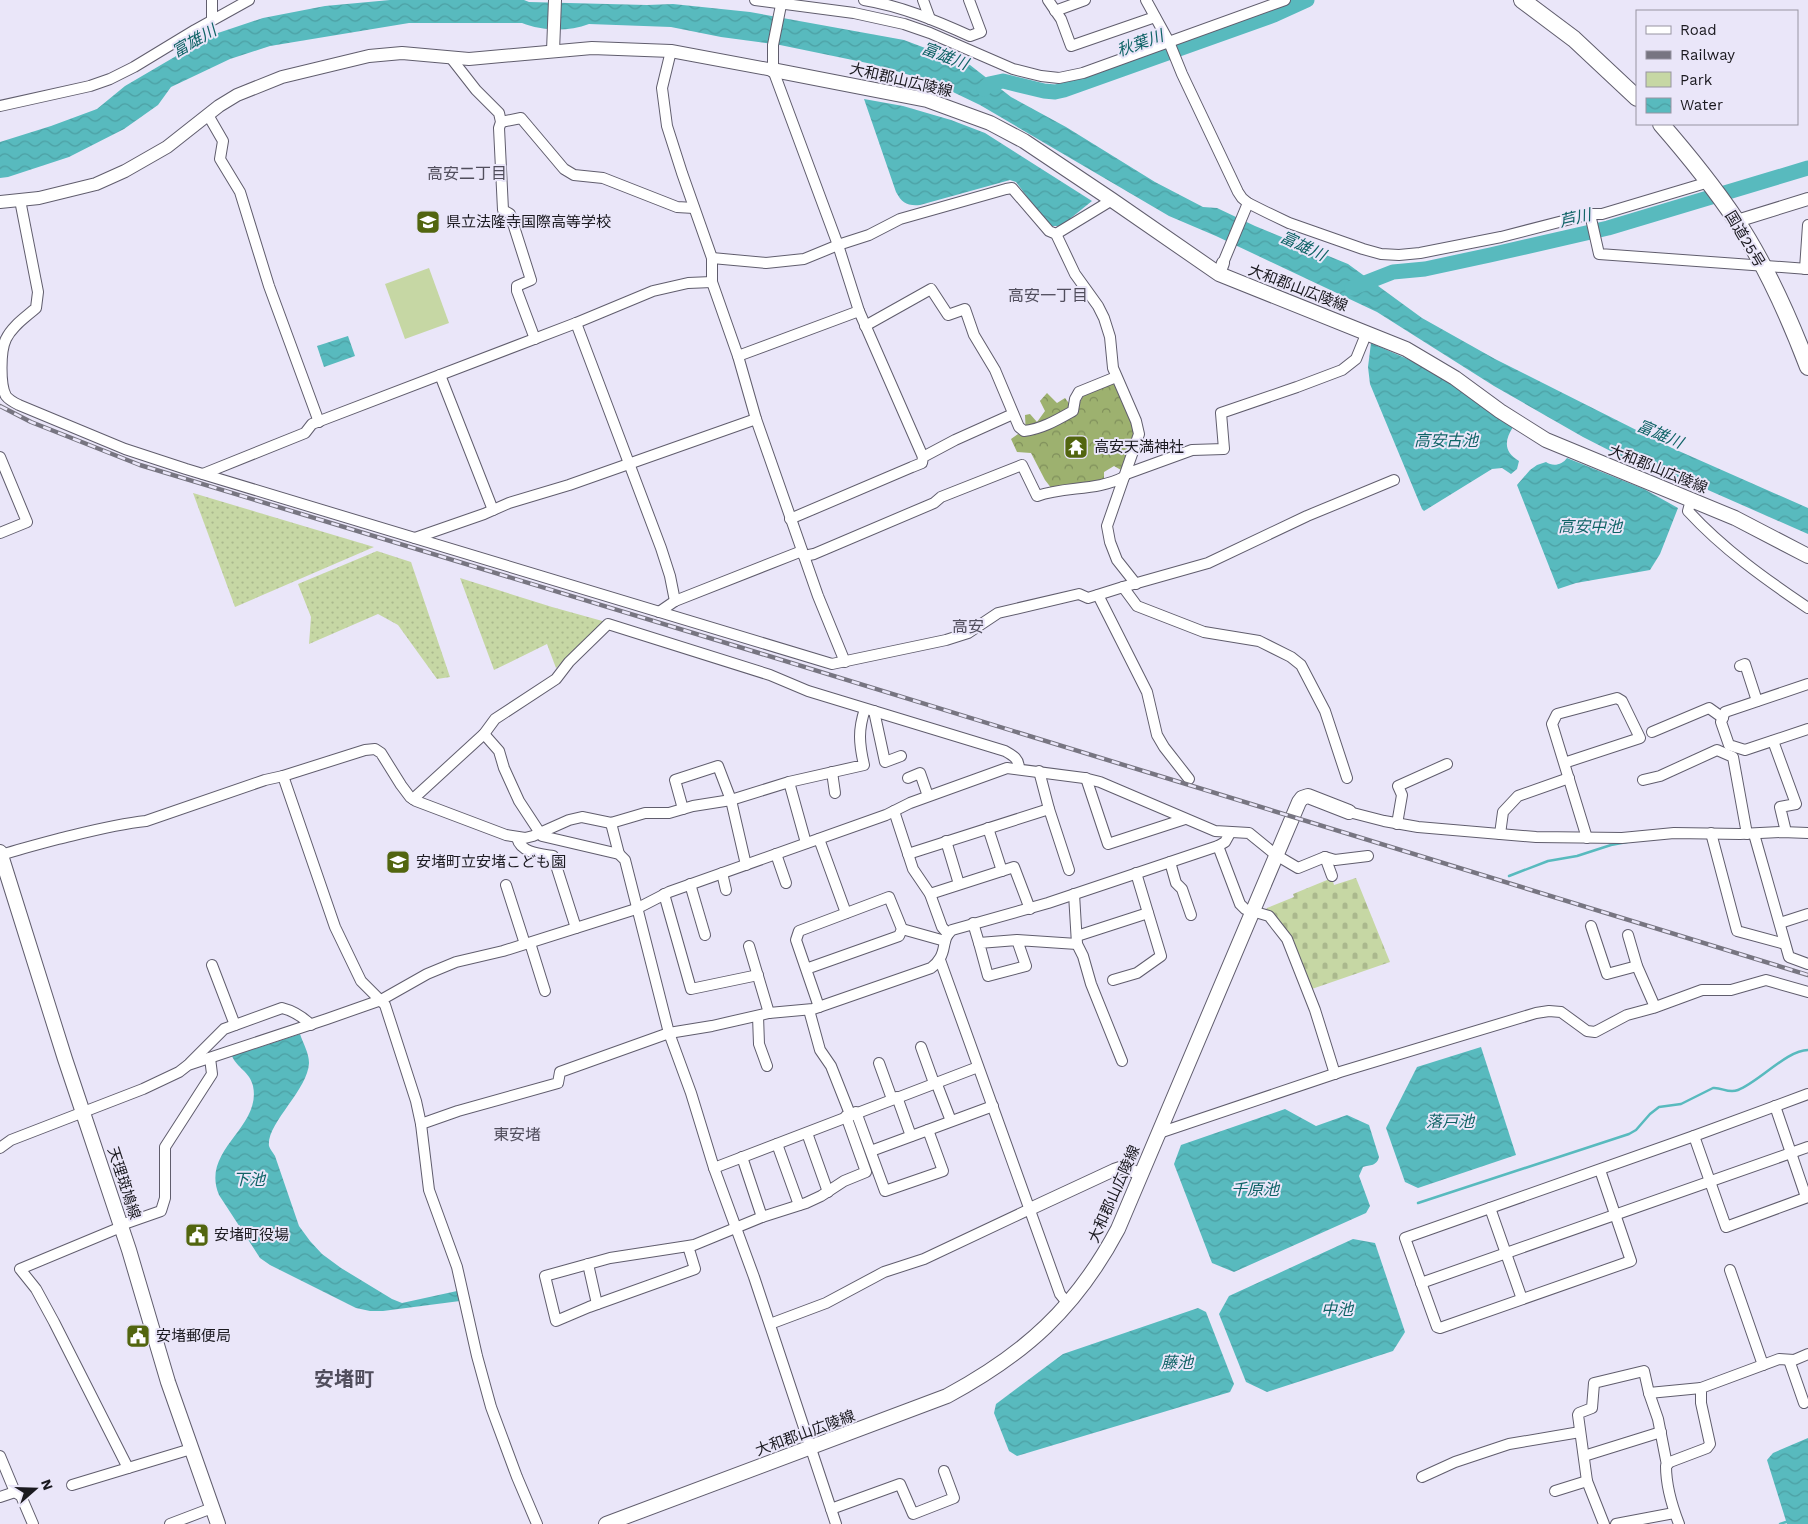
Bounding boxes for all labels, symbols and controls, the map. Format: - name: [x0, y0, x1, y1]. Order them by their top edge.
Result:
- legend: [1636, 10, 1798, 125]
- water label: 富雄川: [168, 20, 221, 61]
- text: Road: [1680, 21, 1717, 39]
- water label: 秋葉川: [1114, 25, 1168, 60]
- water label: 富雄川: [919, 39, 973, 74]
- text: Railway: [1680, 46, 1735, 64]
- street label: 大和郡山広陵線: [848, 59, 954, 101]
- text: Park: [1680, 71, 1713, 89]
- text: Water: [1680, 96, 1723, 114]
- district label: 高安二丁目: [427, 164, 507, 183]
- water label: 芦川: [1557, 205, 1595, 231]
- street label: 国道25号: [1721, 208, 1769, 270]
- school or university icon: 県立法隆寺国際高等学校: [415, 209, 441, 235]
- place label: 県立法隆寺国際高等学校: [446, 213, 611, 231]
- water label: 富雄川: [1277, 227, 1331, 266]
- street label: 大和郡山広陵線: [1246, 261, 1350, 315]
- district label: 高安一丁目: [1008, 286, 1088, 305]
- water label: 富雄川: [1634, 416, 1688, 453]
- water label: 高安古池: [1414, 431, 1480, 450]
- temple icon: 高安天満神社: [1063, 434, 1089, 460]
- place label: 高安天満神社: [1094, 438, 1184, 456]
- street label: 大和郡山広陵線: [1606, 441, 1710, 497]
- water label: 高安中池: [1558, 517, 1624, 536]
- district label: 高安: [952, 617, 984, 636]
- school or university icon: 安堵町立安堵こども園: [385, 849, 411, 875]
- place label: 安堵町立安堵こども園: [416, 853, 566, 871]
- water label: 落戸池: [1426, 1112, 1476, 1131]
- district label: 東安堵: [493, 1125, 541, 1144]
- street label: 大和郡山広陵線: [1084, 1142, 1144, 1246]
- street label: 天理斑鳩線: [104, 1145, 144, 1221]
- water label: 下池: [233, 1170, 267, 1189]
- water label: 千原池: [1231, 1180, 1281, 1199]
- public building icon: 安堵町役場: [184, 1222, 210, 1248]
- place label: 安堵町役場: [214, 1226, 289, 1244]
- water label: 中池: [1321, 1300, 1355, 1319]
- public building icon: 安堵郵便局: [125, 1323, 151, 1349]
- place label: 安堵郵便局: [156, 1327, 231, 1345]
- water label: 藤池: [1161, 1353, 1195, 1372]
- district label: 安堵町: [314, 1367, 374, 1391]
- street label: 大和郡山広陵線: [753, 1407, 857, 1459]
- north arrow: [10, 1464, 60, 1514]
- text: N: [38, 1477, 57, 1492]

